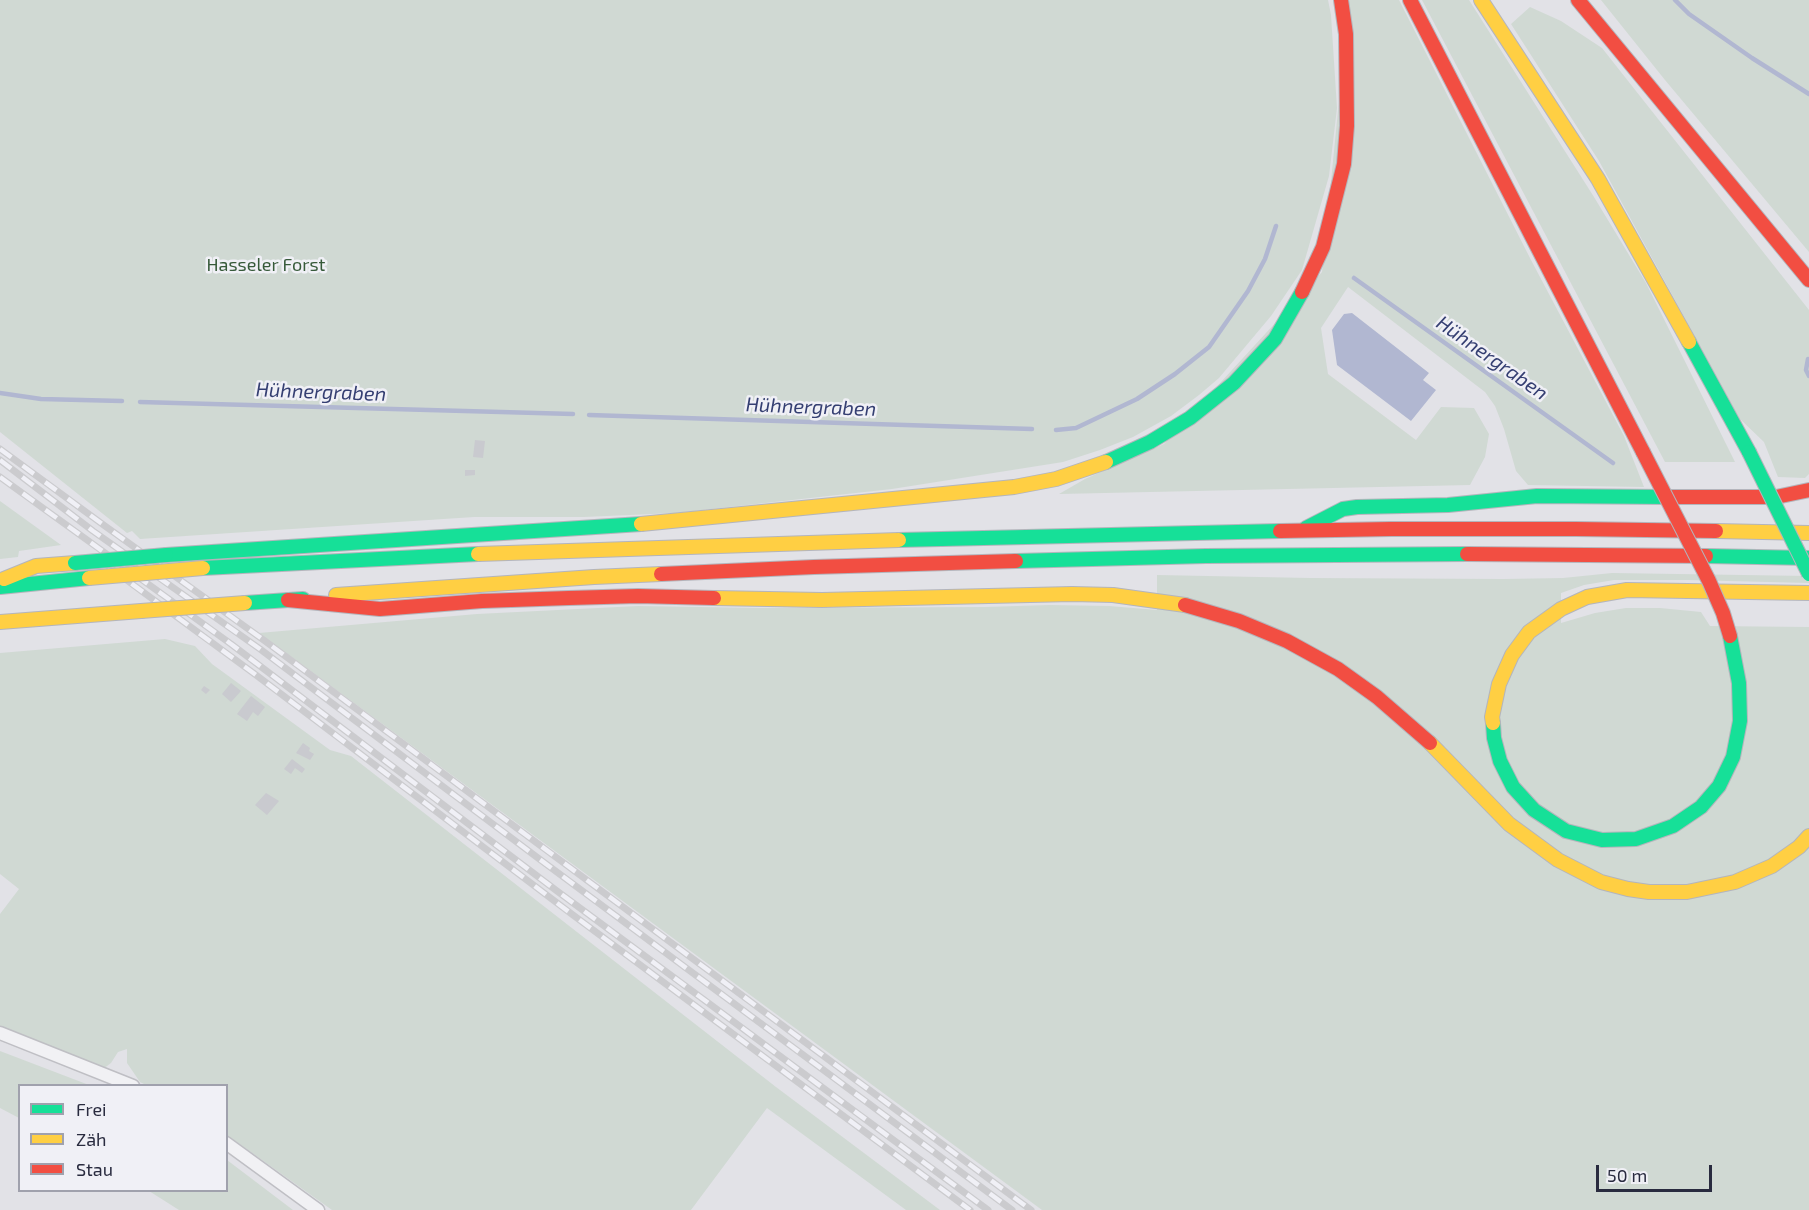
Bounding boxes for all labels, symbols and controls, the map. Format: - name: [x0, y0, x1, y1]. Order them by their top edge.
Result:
- park label: Hasseler Forst: [207, 254, 325, 276]
- water label: Hühnergraben: [1432, 311, 1552, 405]
- water label: Hühnergraben: [255, 378, 387, 406]
- water label: Hühnergraben: [745, 393, 877, 421]
- legend: [18, 1084, 228, 1192]
- text: Frei: [76, 1098, 107, 1120]
- text: Zäh: [76, 1128, 107, 1150]
- scale bar: [1599, 1153, 1714, 1191]
- text: Stau: [76, 1158, 113, 1180]
- text: 50 m: [1607, 1164, 1647, 1186]

